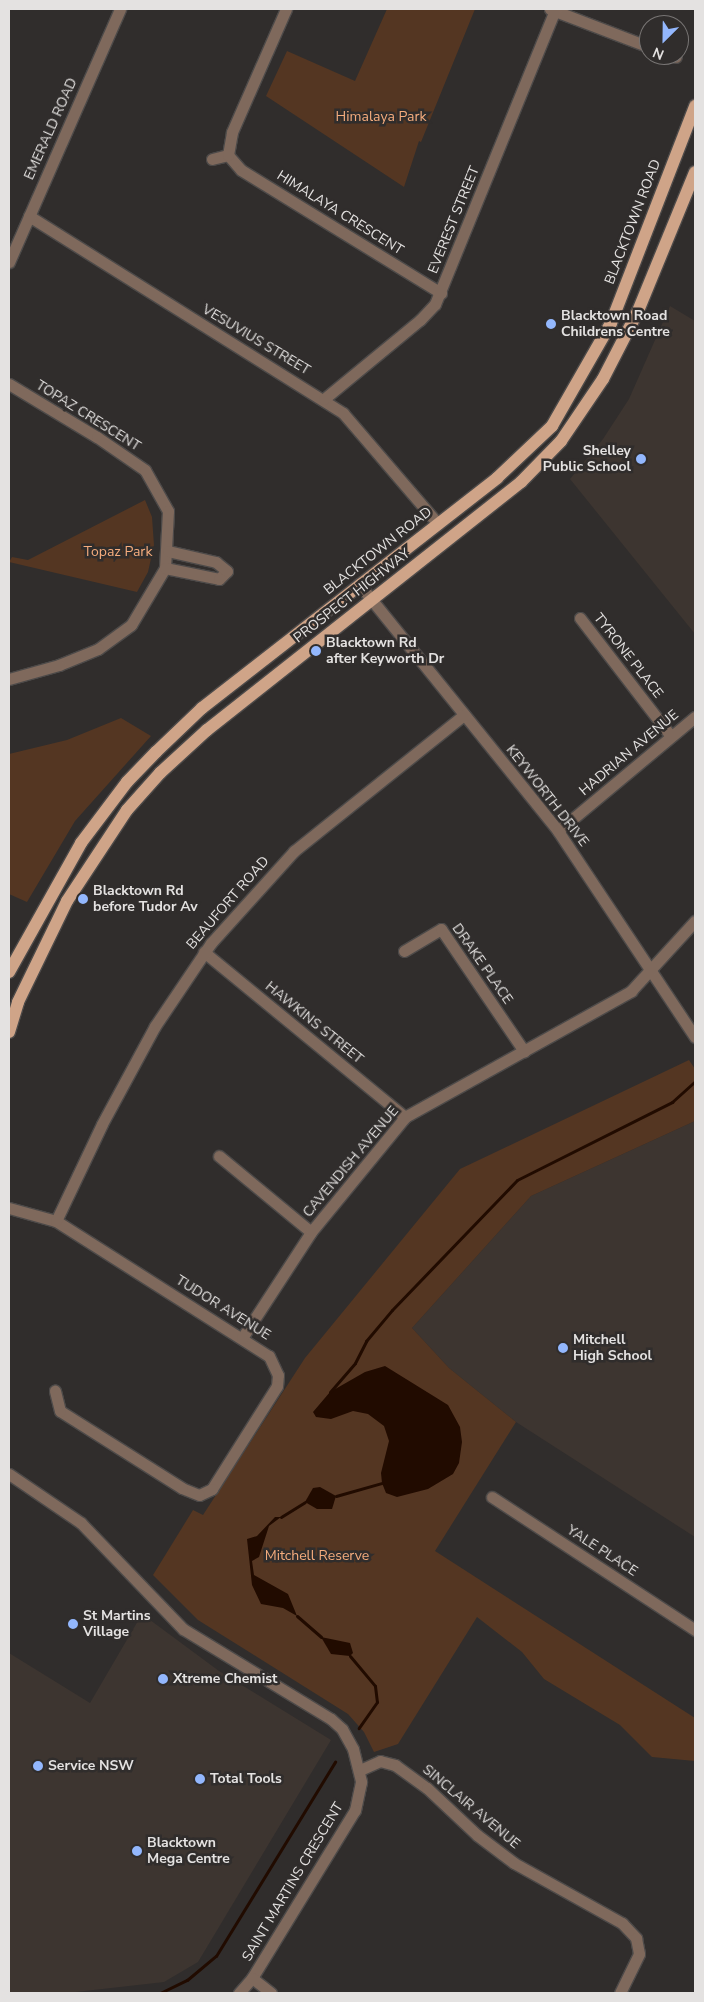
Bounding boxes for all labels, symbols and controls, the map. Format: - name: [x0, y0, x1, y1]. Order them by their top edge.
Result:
- north arrow: [639, 15, 689, 65]
- text: N: [650, 43, 667, 64]
- street label: EMERALD ROAD: [21, 75, 81, 183]
- park label: Himalaya Park: [336, 109, 426, 125]
- street label: BLACKTOWN ROAD: [601, 157, 665, 287]
- street label: EVEREST STREET: [425, 164, 483, 276]
- street label: HIMALAYA CRESCENT: [274, 167, 406, 259]
- street label: VESUVIUS STREET: [199, 301, 313, 379]
- place label: Blacktown Road Childrens Centre: [561, 308, 670, 341]
- marker: Blacktown Road Childrens Centre: [545, 318, 557, 330]
- street label: TOPAZ CRESCENT: [33, 377, 143, 455]
- place label: Shelley Public School: [543, 443, 631, 476]
- marker: Shelley Public School: [635, 453, 647, 465]
- street label: BLACKTOWN ROAD: [321, 504, 435, 598]
- park label: Topaz Park: [84, 544, 152, 560]
- street label: PROSPECT HIGHWAY: [290, 545, 414, 647]
- street label: TYRONE PLACE: [590, 610, 666, 702]
- place label: Blacktown Rd after Keyworth Dr: [326, 635, 444, 668]
- marker: Blacktown Rd after Keyworth Dr: [310, 645, 322, 657]
- street label: HADRIAN AVENUE: [576, 707, 682, 799]
- street label: KEYWORTH DRIVE: [502, 742, 592, 850]
- street label: BEAUFORT ROAD: [183, 853, 273, 953]
- place label: Blacktown Rd before Tudor Av: [93, 883, 198, 916]
- marker: Blacktown Rd before Tudor Av: [77, 893, 89, 905]
- street label: DRAKE PLACE: [448, 921, 516, 1007]
- street label: HAWKINS STREET: [262, 978, 366, 1068]
- street label: CAVENDISH AVENUE: [300, 1103, 402, 1221]
- street label: TUDOR AVENUE: [172, 1272, 274, 1344]
- place label: Mitchell High School: [573, 1332, 652, 1364]
- marker: Mitchell High School: [557, 1342, 569, 1354]
- street label: YALE PLACE: [564, 1522, 640, 1580]
- park label: Mitchell Reserve: [265, 1548, 369, 1564]
- place label: St Martins Village: [83, 1608, 151, 1640]
- marker: St Martins Village: [67, 1618, 79, 1630]
- place label: Xtreme Chemist: [173, 1671, 277, 1687]
- marker: Xtreme Chemist: [157, 1673, 169, 1685]
- place label: Service NSW: [48, 1758, 134, 1774]
- marker: Service NSW: [32, 1760, 44, 1772]
- street label: SINCLAIR AVENUE: [419, 1761, 523, 1853]
- place label: Total Tools: [210, 1771, 282, 1787]
- marker: Total Tools: [194, 1773, 206, 1785]
- street label: SAINT MARTINS CRESCENT: [239, 1800, 347, 1964]
- place label: Blacktown Mega Centre: [147, 1835, 230, 1868]
- marker: Blacktown Mega Centre: [131, 1845, 143, 1857]

